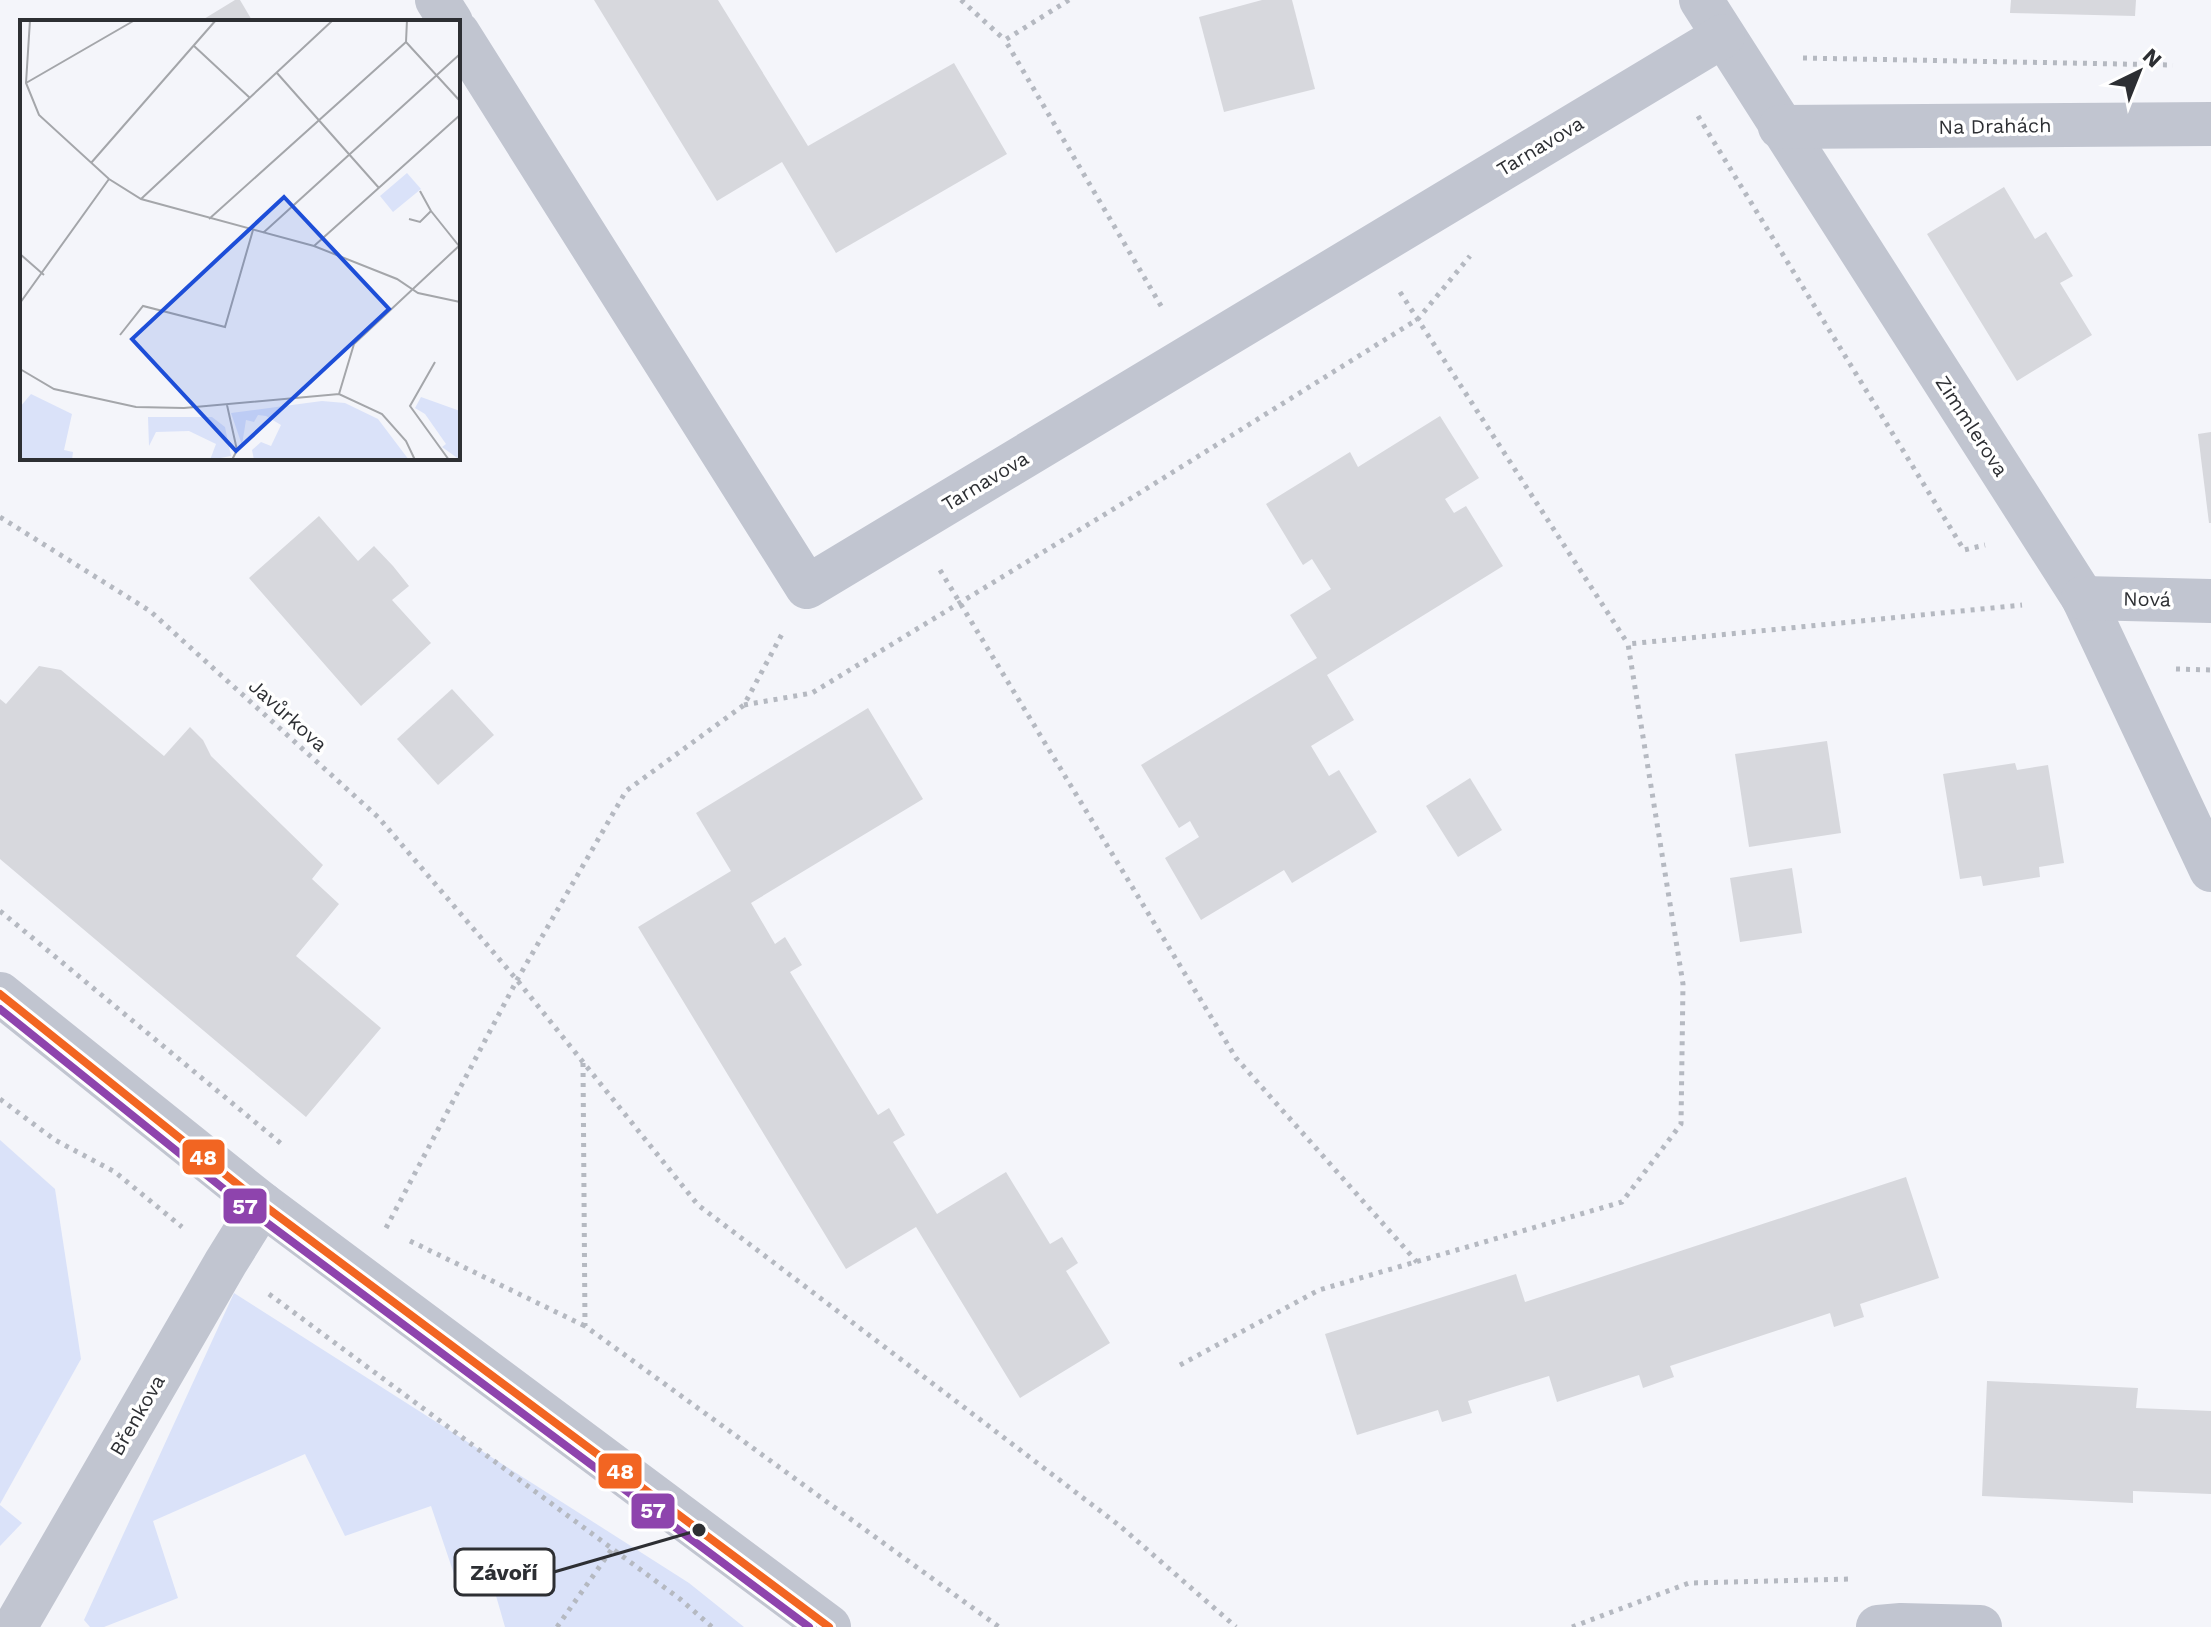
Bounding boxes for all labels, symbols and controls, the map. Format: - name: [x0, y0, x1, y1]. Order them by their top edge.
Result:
- inset map: [20, 20, 460, 460]
- north arrow: [2099, 32, 2179, 112]
- text: N: [2138, 43, 2167, 72]
- street label: Tarnavova: [1492, 111, 1588, 181]
- street label: Na Drahách: [1938, 113, 2052, 139]
- street label: Zimmlerova: [1931, 371, 2013, 481]
- street label: Tarnavova: [937, 446, 1033, 516]
- street label: Nová: [2123, 587, 2171, 611]
- street label: Javůrkova: [244, 674, 332, 756]
- line badge: 48: [181, 1138, 226, 1176]
- text: 48: [189, 1145, 217, 1170]
- line badge: 57: [222, 1187, 268, 1225]
- text: 57: [232, 1194, 258, 1219]
- street label: Břenkova: [104, 1370, 170, 1460]
- line badge: 48: [597, 1452, 643, 1490]
- text: 48: [606, 1459, 634, 1484]
- line badge: 57: [630, 1492, 676, 1530]
- text: 57: [640, 1498, 666, 1523]
- callout: Závoří: [455, 1549, 554, 1595]
- text: Závoří: [470, 1560, 538, 1585]

